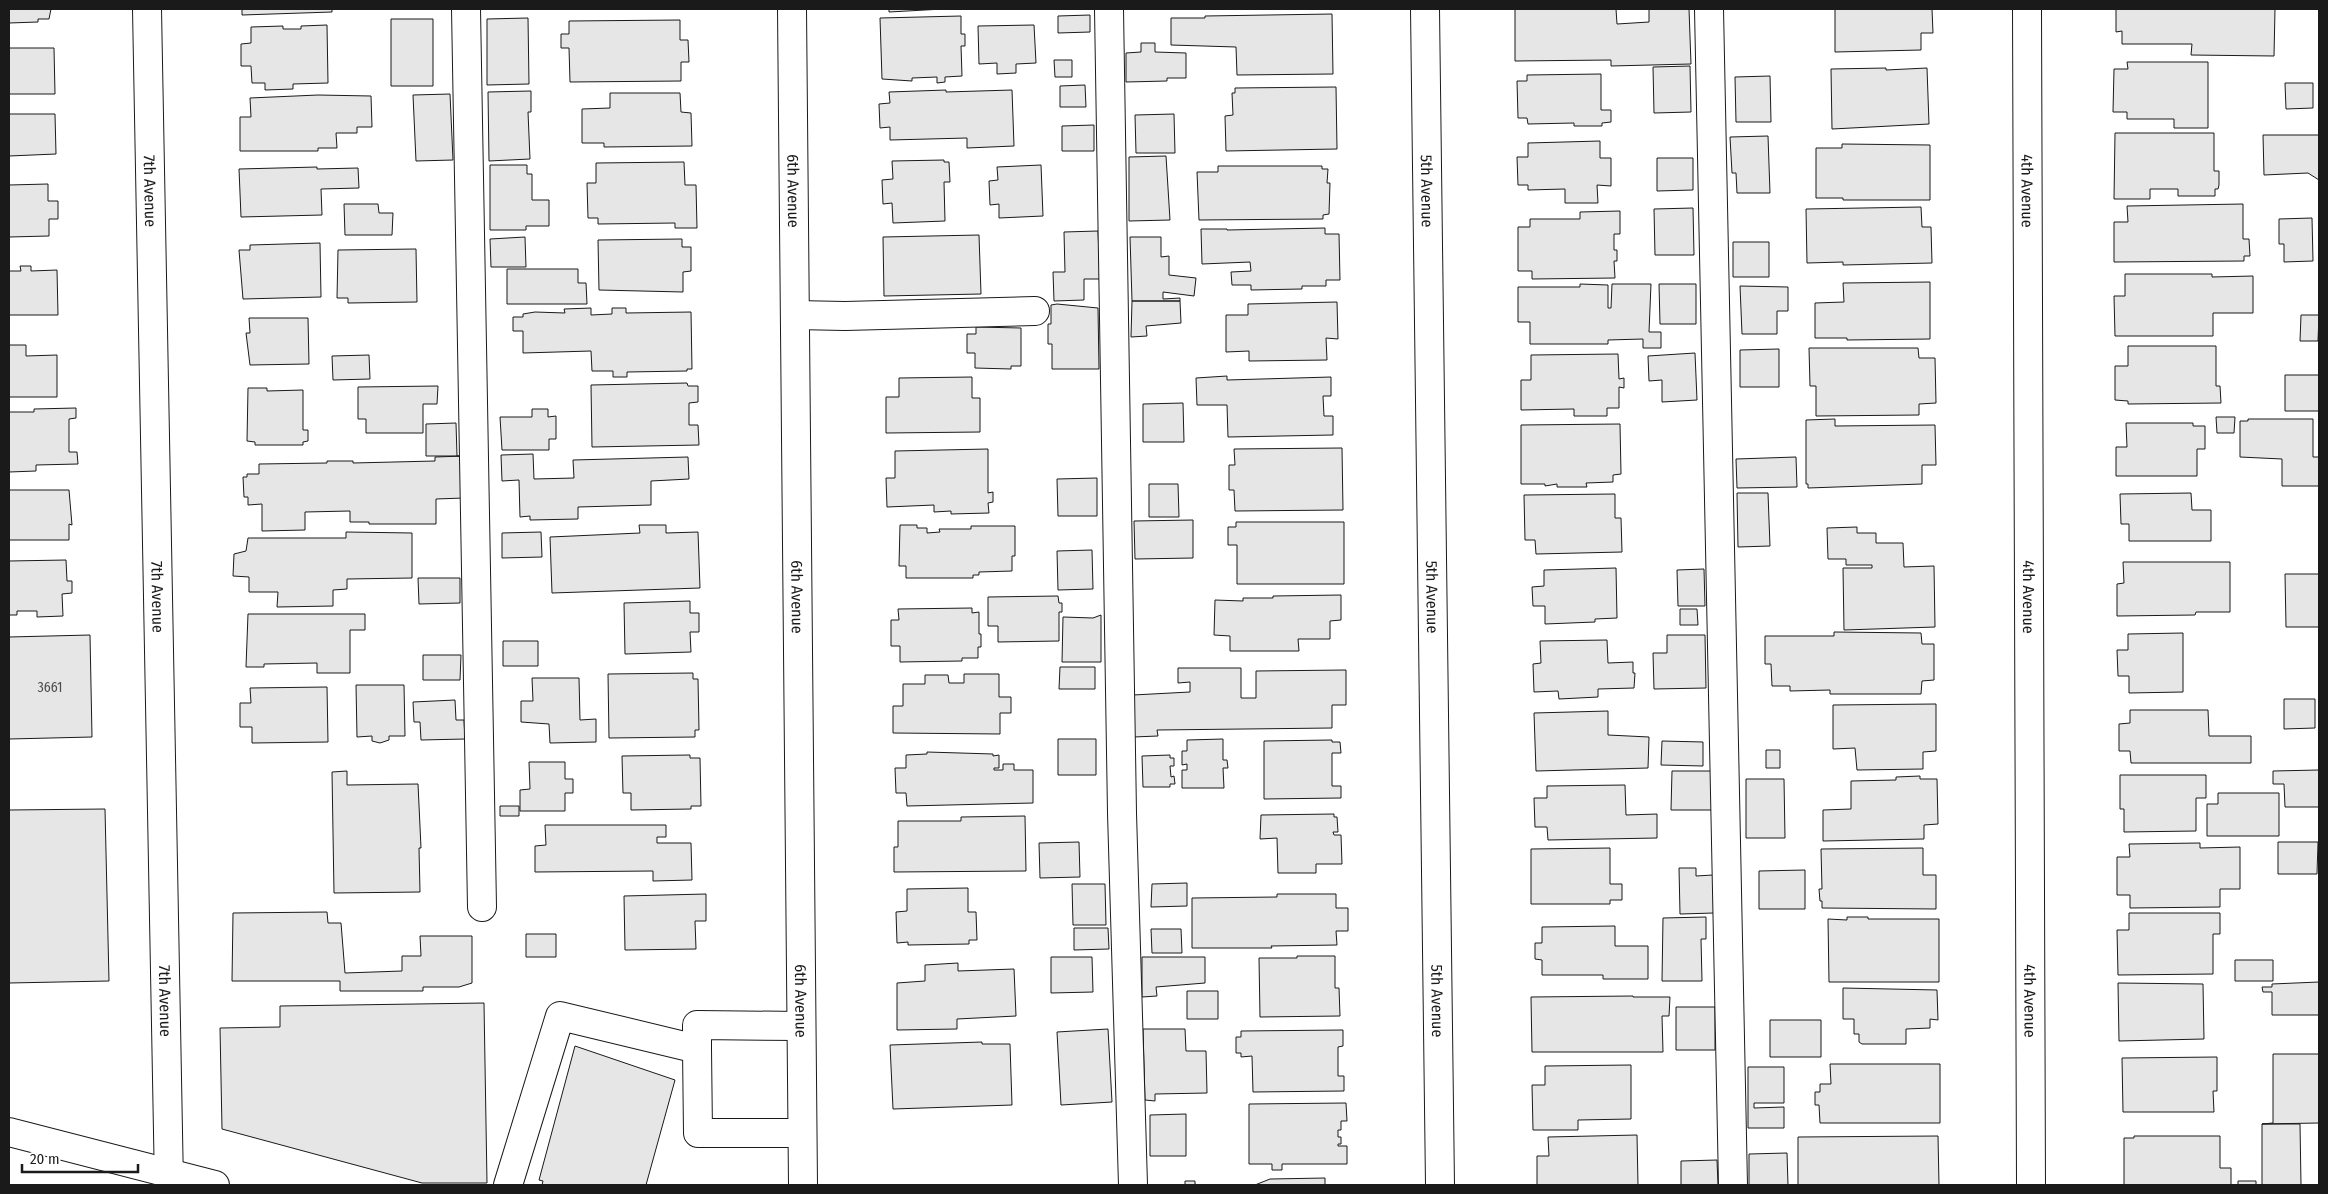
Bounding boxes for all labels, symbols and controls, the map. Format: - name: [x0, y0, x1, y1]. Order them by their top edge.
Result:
- street label: 6th Avenue: [783, 154, 803, 228]
- street label: 5th Avenue: [1417, 154, 1437, 228]
- street label: 4th Avenue: [2017, 154, 2037, 228]
- street label: 7th Avenue: [140, 155, 160, 227]
- street label: 6th Avenue: [787, 560, 807, 634]
- street label: 5th Avenue: [1422, 560, 1442, 634]
- street label: 4th Avenue: [2019, 560, 2038, 634]
- street label: 7th Avenue: [147, 561, 168, 633]
- house number: 3661: [37, 679, 63, 696]
- street label: 6th Avenue: [791, 964, 811, 1038]
- street label: 5th Avenue: [1427, 964, 1447, 1038]
- street label: 4th Avenue: [2020, 964, 2039, 1038]
- street label: 7th Avenue: [155, 965, 175, 1037]
- scale bar: [22, 1142, 139, 1174]
- text: 20 m: [30, 1150, 60, 1168]

